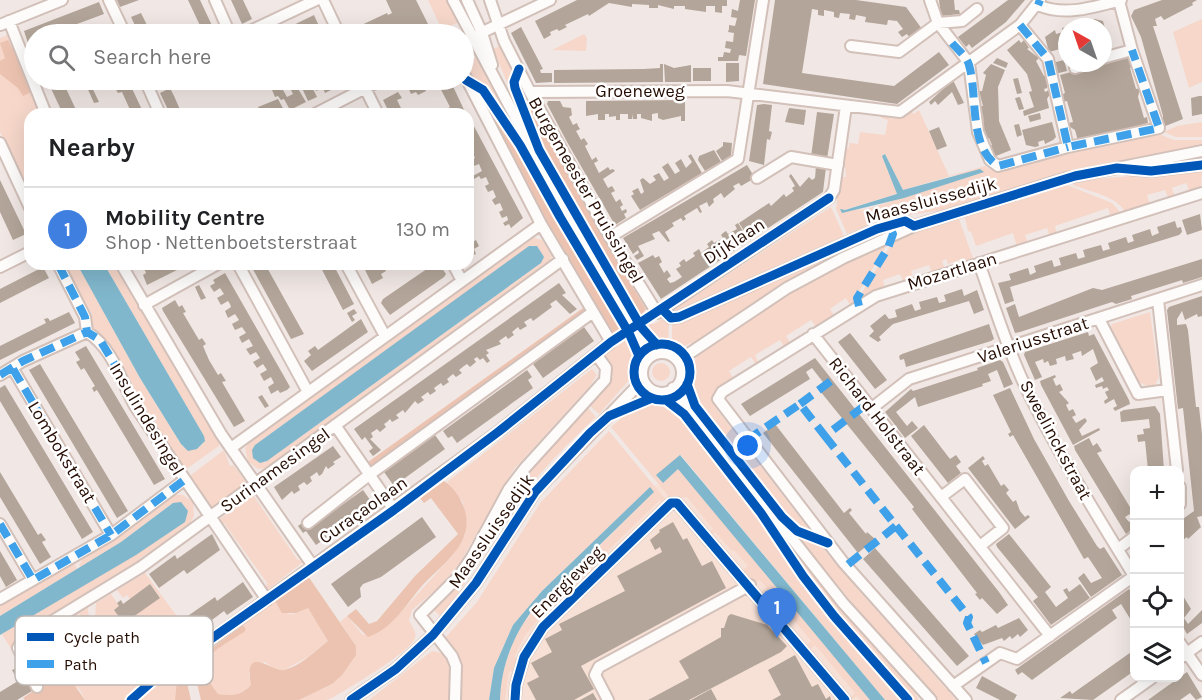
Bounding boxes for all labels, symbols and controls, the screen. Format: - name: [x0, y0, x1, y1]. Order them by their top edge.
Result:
- north arrow: [1058, 18, 1112, 72]
- search box: [24, 24, 474, 90]
- icon: search: [45, 41, 78, 74]
- text: Search here: [93, 44, 211, 70]
- street label: Groeneweg: [595, 80, 685, 102]
- street label: Burgemeester Pruissingel: [524, 93, 648, 287]
- text: Nearby: [48, 132, 135, 163]
- street label: Maassluissedijk: [863, 172, 999, 228]
- text: Mobility Centre: [105, 205, 265, 231]
- street label: Dijklaan: [699, 213, 769, 269]
- text: 1: [64, 218, 71, 241]
- text: 130 m: [396, 218, 450, 241]
- text: Shop · Nettenboetsterstraat: [105, 231, 357, 254]
- street label: Mozartlaan: [905, 247, 999, 295]
- street label: Valeriusstraat: [975, 312, 1091, 368]
- street label: Richard Holstraat: [824, 352, 930, 480]
- street label: Insulindesingel: [105, 359, 189, 479]
- street label: Sweelinckstraat: [1015, 376, 1097, 504]
- street label: Lombokstraat: [23, 397, 101, 507]
- street label: Surinamesingel: [216, 423, 334, 517]
- your location: [733, 431, 762, 460]
- map controls: [1130, 466, 1184, 682]
- button: +: [1130, 466, 1184, 520]
- street label: Maassluissedijk: [443, 469, 539, 593]
- street label: Curaçaolaan: [314, 471, 412, 549]
- button: −: [1130, 520, 1184, 574]
- street label: Energieweg: [526, 541, 608, 623]
- button: locate: [1130, 574, 1184, 628]
- pin: 1: [758, 588, 796, 638]
- legend: [15, 616, 213, 685]
- text: Cycle path: [64, 628, 140, 647]
- button: layers: [1130, 628, 1184, 682]
- text: Path: [64, 655, 97, 674]

